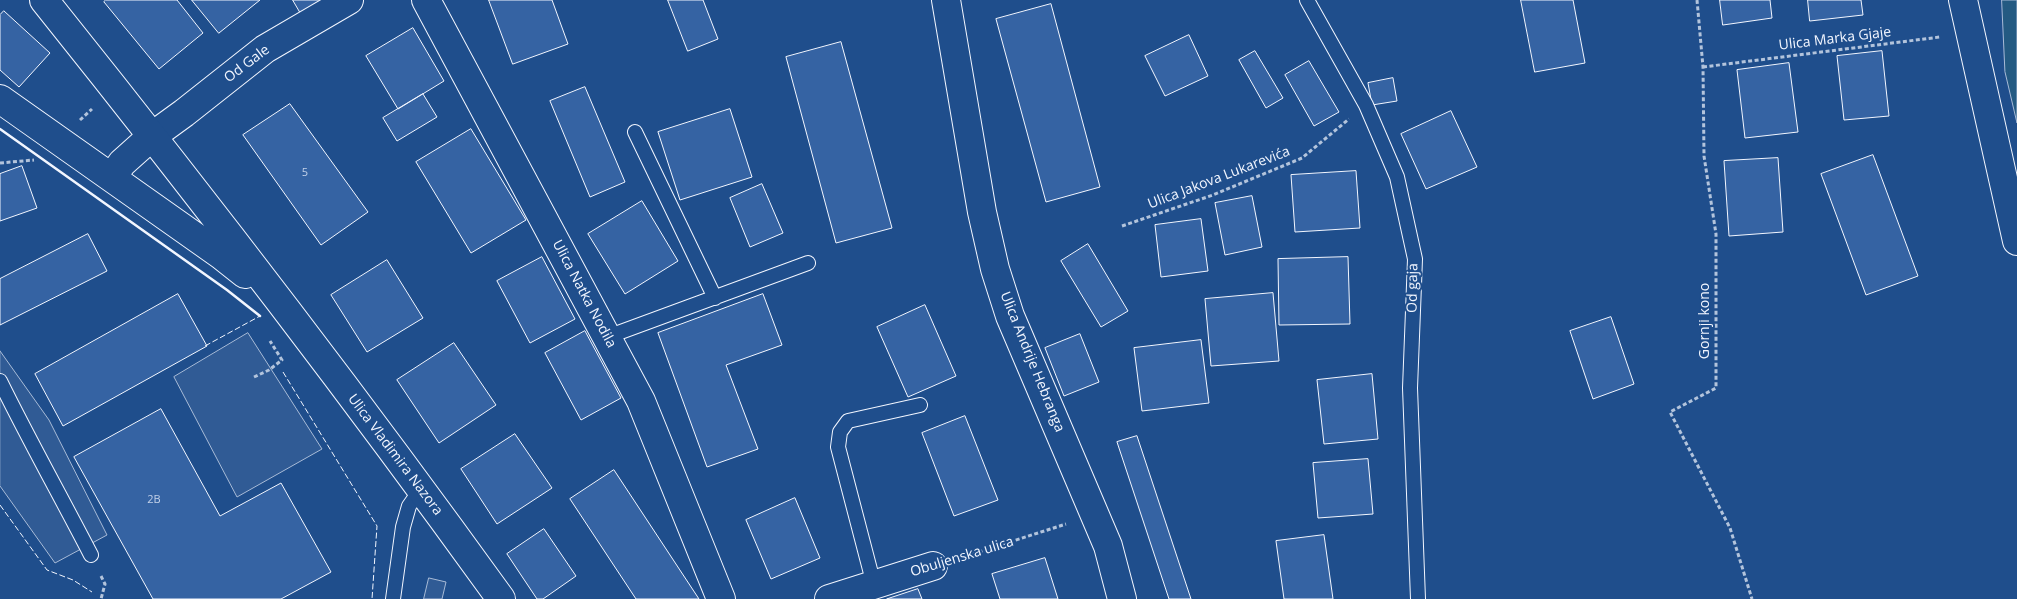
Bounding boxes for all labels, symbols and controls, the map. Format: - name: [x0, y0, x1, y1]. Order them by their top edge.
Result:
- street label: Ulica Marka Gjaje: [1778, 24, 1892, 54]
- street label: Od Gale: [221, 42, 273, 86]
- street label: Ulica Jakova Lukarevića: [1146, 143, 1292, 213]
- house number: 5: [302, 166, 308, 180]
- street label: Ulica Natka Nodila: [548, 237, 620, 351]
- street label: Od gaja: [1404, 263, 1422, 313]
- street label: Gornji kono: [1697, 283, 1713, 359]
- street label: Ulica Andrije Hebranga: [996, 289, 1068, 435]
- street label: Ulica Vladimira Nazora: [344, 391, 446, 519]
- house number: 2B: [147, 493, 161, 507]
- street label: Obuljenska ulica: [908, 533, 1016, 581]

